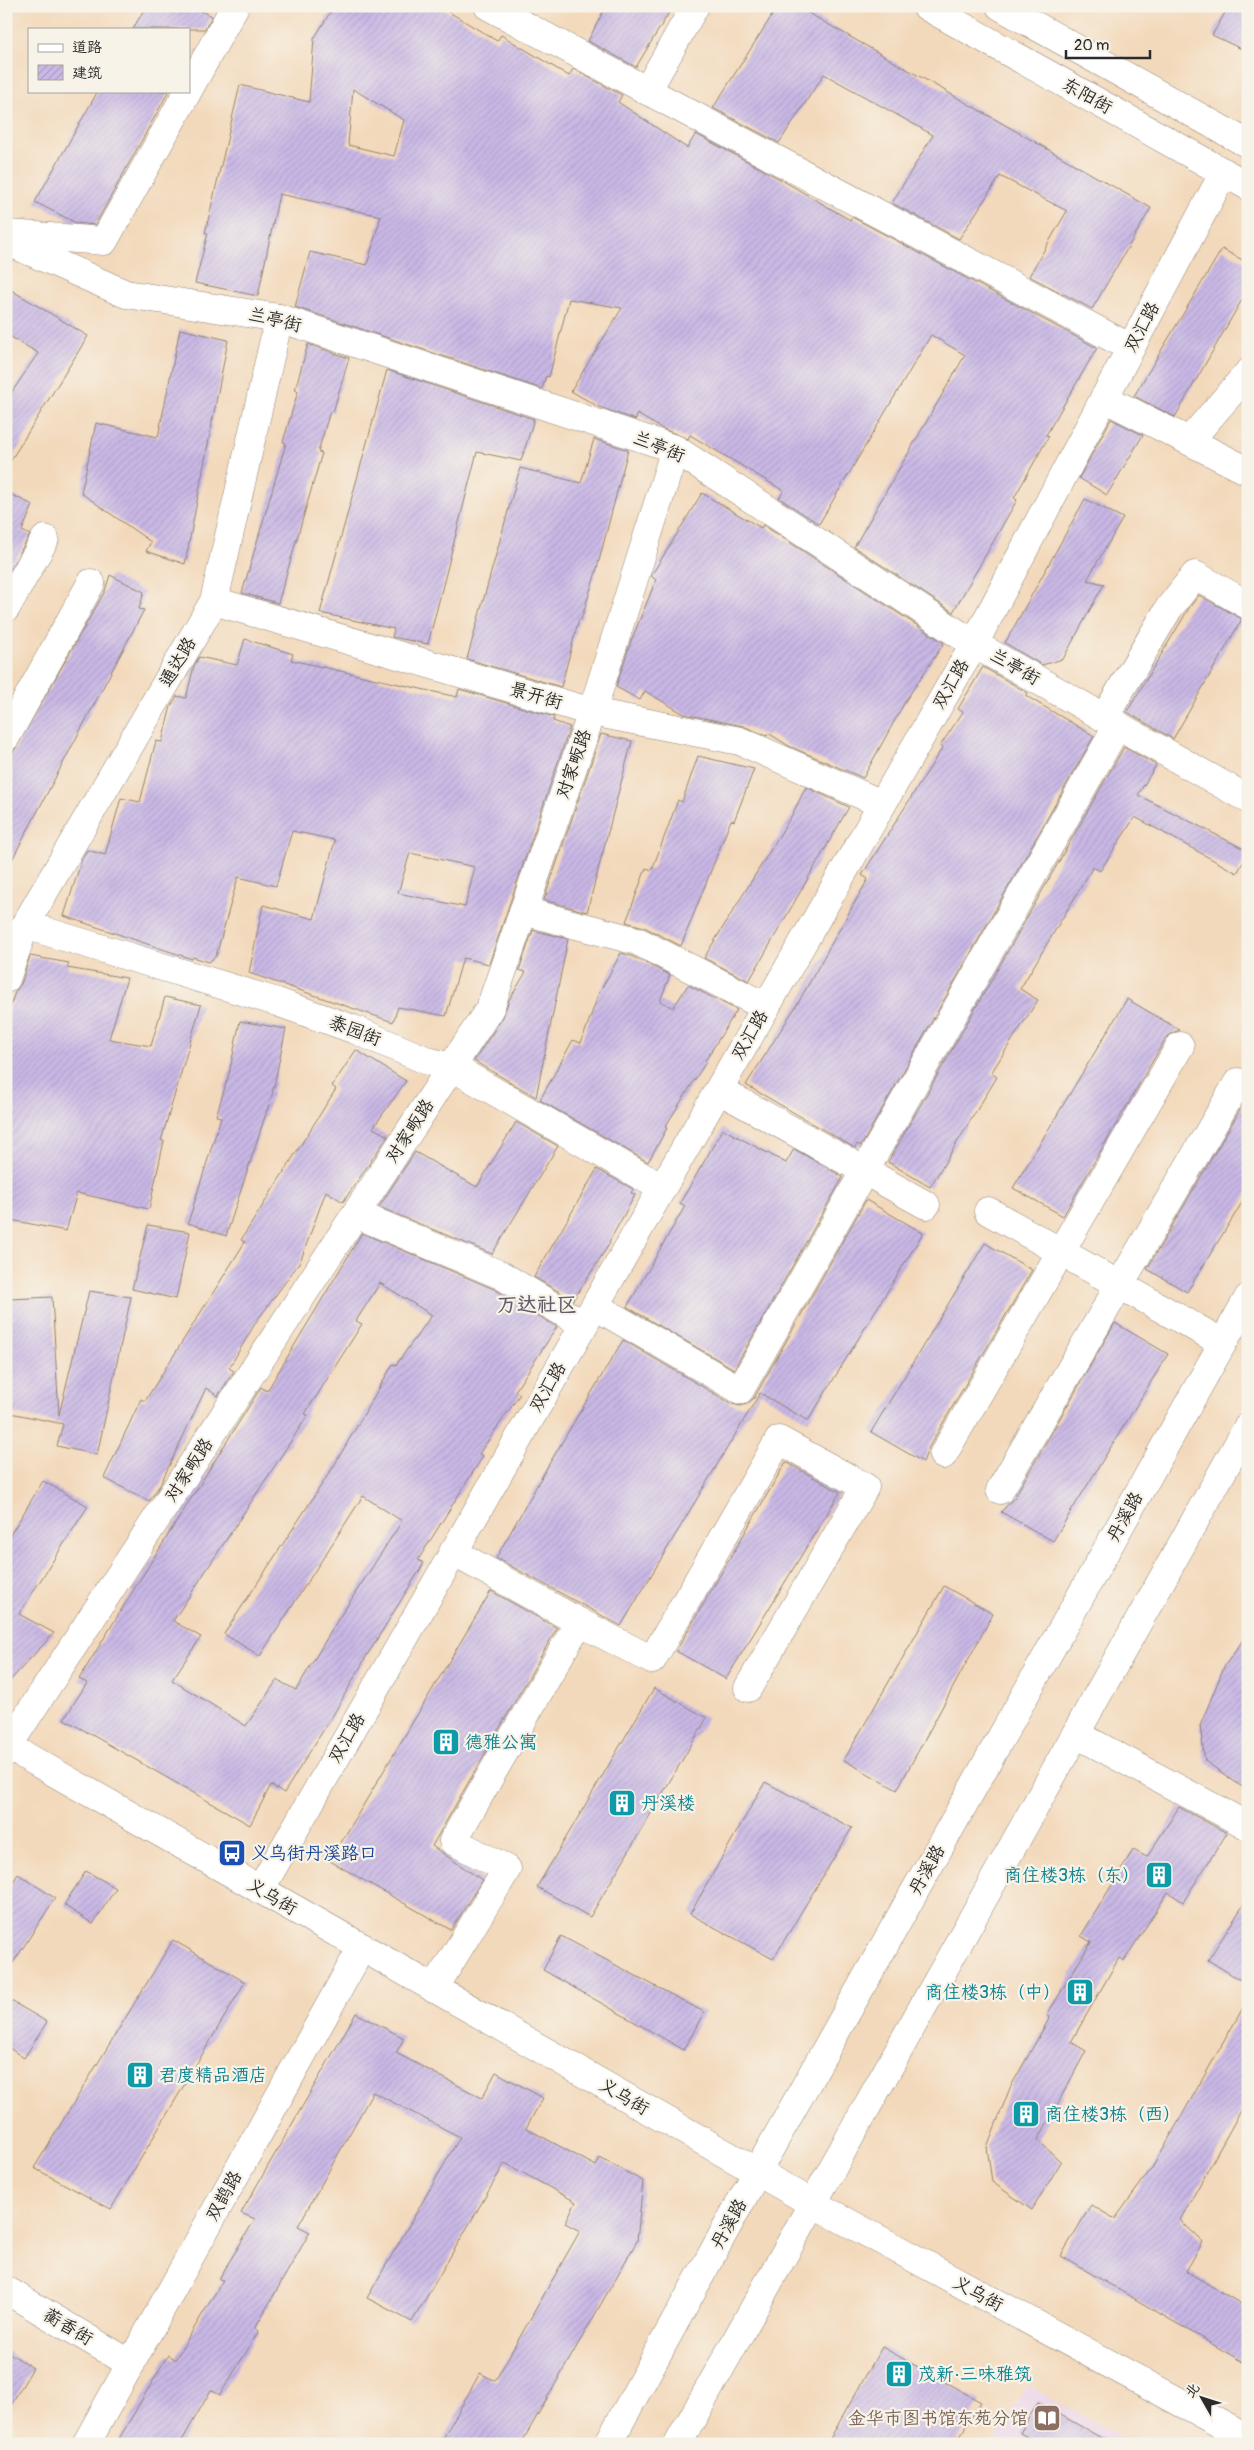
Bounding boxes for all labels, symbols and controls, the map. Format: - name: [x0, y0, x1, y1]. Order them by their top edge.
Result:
- legend: [28, 28, 190, 92]
- scale bar: [1066, 28, 1150, 60]
- text: 20 m: [1074, 36, 1109, 55]
- text: 道路: [72, 38, 102, 57]
- text: 建筑: [72, 64, 102, 83]
- street label: 东阳街: [1058, 73, 1116, 119]
- street label: 双汇路: [1119, 298, 1165, 356]
- street label: 兰亭街: [246, 303, 304, 337]
- street label: 兰亭街: [630, 426, 688, 468]
- street label: 通达路: [155, 633, 201, 691]
- street label: 兰亭街: [986, 644, 1044, 690]
- street label: 双汇路: [928, 655, 974, 713]
- street label: 景开街: [507, 678, 565, 714]
- street label: 对家畈路: [551, 726, 597, 802]
- street label: 双汇路: [727, 1006, 773, 1064]
- street label: 泰园街: [326, 1011, 384, 1051]
- street label: 对家畈路: [381, 1095, 439, 1167]
- district label: 万达社区: [497, 1292, 577, 1317]
- street label: 双汇路: [525, 1358, 571, 1416]
- street label: 对家畈路: [160, 1434, 218, 1506]
- street label: 丹溪路: [1102, 1488, 1148, 1546]
- street label: 双汇路: [324, 1709, 370, 1767]
- building icon: 德雅公寓: [431, 1727, 461, 1757]
- place label: 德雅公寓: [465, 1731, 537, 1754]
- building icon: 丹溪楼: [607, 1788, 637, 1818]
- place label: 丹溪楼: [641, 1792, 695, 1815]
- bus stop icon: 义乌街丹溪路口: [217, 1838, 247, 1868]
- street label: 丹溪路: [904, 1841, 950, 1899]
- place label: 义乌街丹溪路口: [251, 1842, 377, 1865]
- building icon: 商住楼3栋（东）: [1144, 1860, 1174, 1890]
- place label: 商住楼3栋（东）: [1004, 1864, 1140, 1887]
- street label: 义乌街: [243, 1874, 301, 1920]
- building icon: 商住楼3栋（中）: [1065, 1977, 1095, 2007]
- place label: 商住楼3栋（中）: [925, 1981, 1061, 2004]
- building icon: 君度精品酒店: [125, 2060, 155, 2090]
- place label: 君度精品酒店: [159, 2064, 267, 2087]
- street label: 义乌街: [595, 2074, 653, 2120]
- building icon: 商住楼3栋（西）: [1011, 2099, 1041, 2129]
- place label: 商住楼3栋（西）: [1045, 2103, 1181, 2126]
- street label: 双鹊路: [201, 2167, 247, 2225]
- street label: 丹溪路: [706, 2195, 752, 2253]
- street label: 义乌街: [949, 2271, 1007, 2317]
- street label: 蘅香街: [39, 2303, 97, 2351]
- building icon: 茂新·三味雅筑: [884, 2359, 914, 2389]
- place label: 茂新·三味雅筑: [918, 2363, 1032, 2386]
- north arrow: [1176, 2372, 1226, 2422]
- text: 北: [1181, 2379, 1203, 2401]
- library icon: 金华市图书馆东苑分馆: [1032, 2403, 1062, 2433]
- place label: 金华市图书馆东苑分馆: [848, 2407, 1028, 2430]

